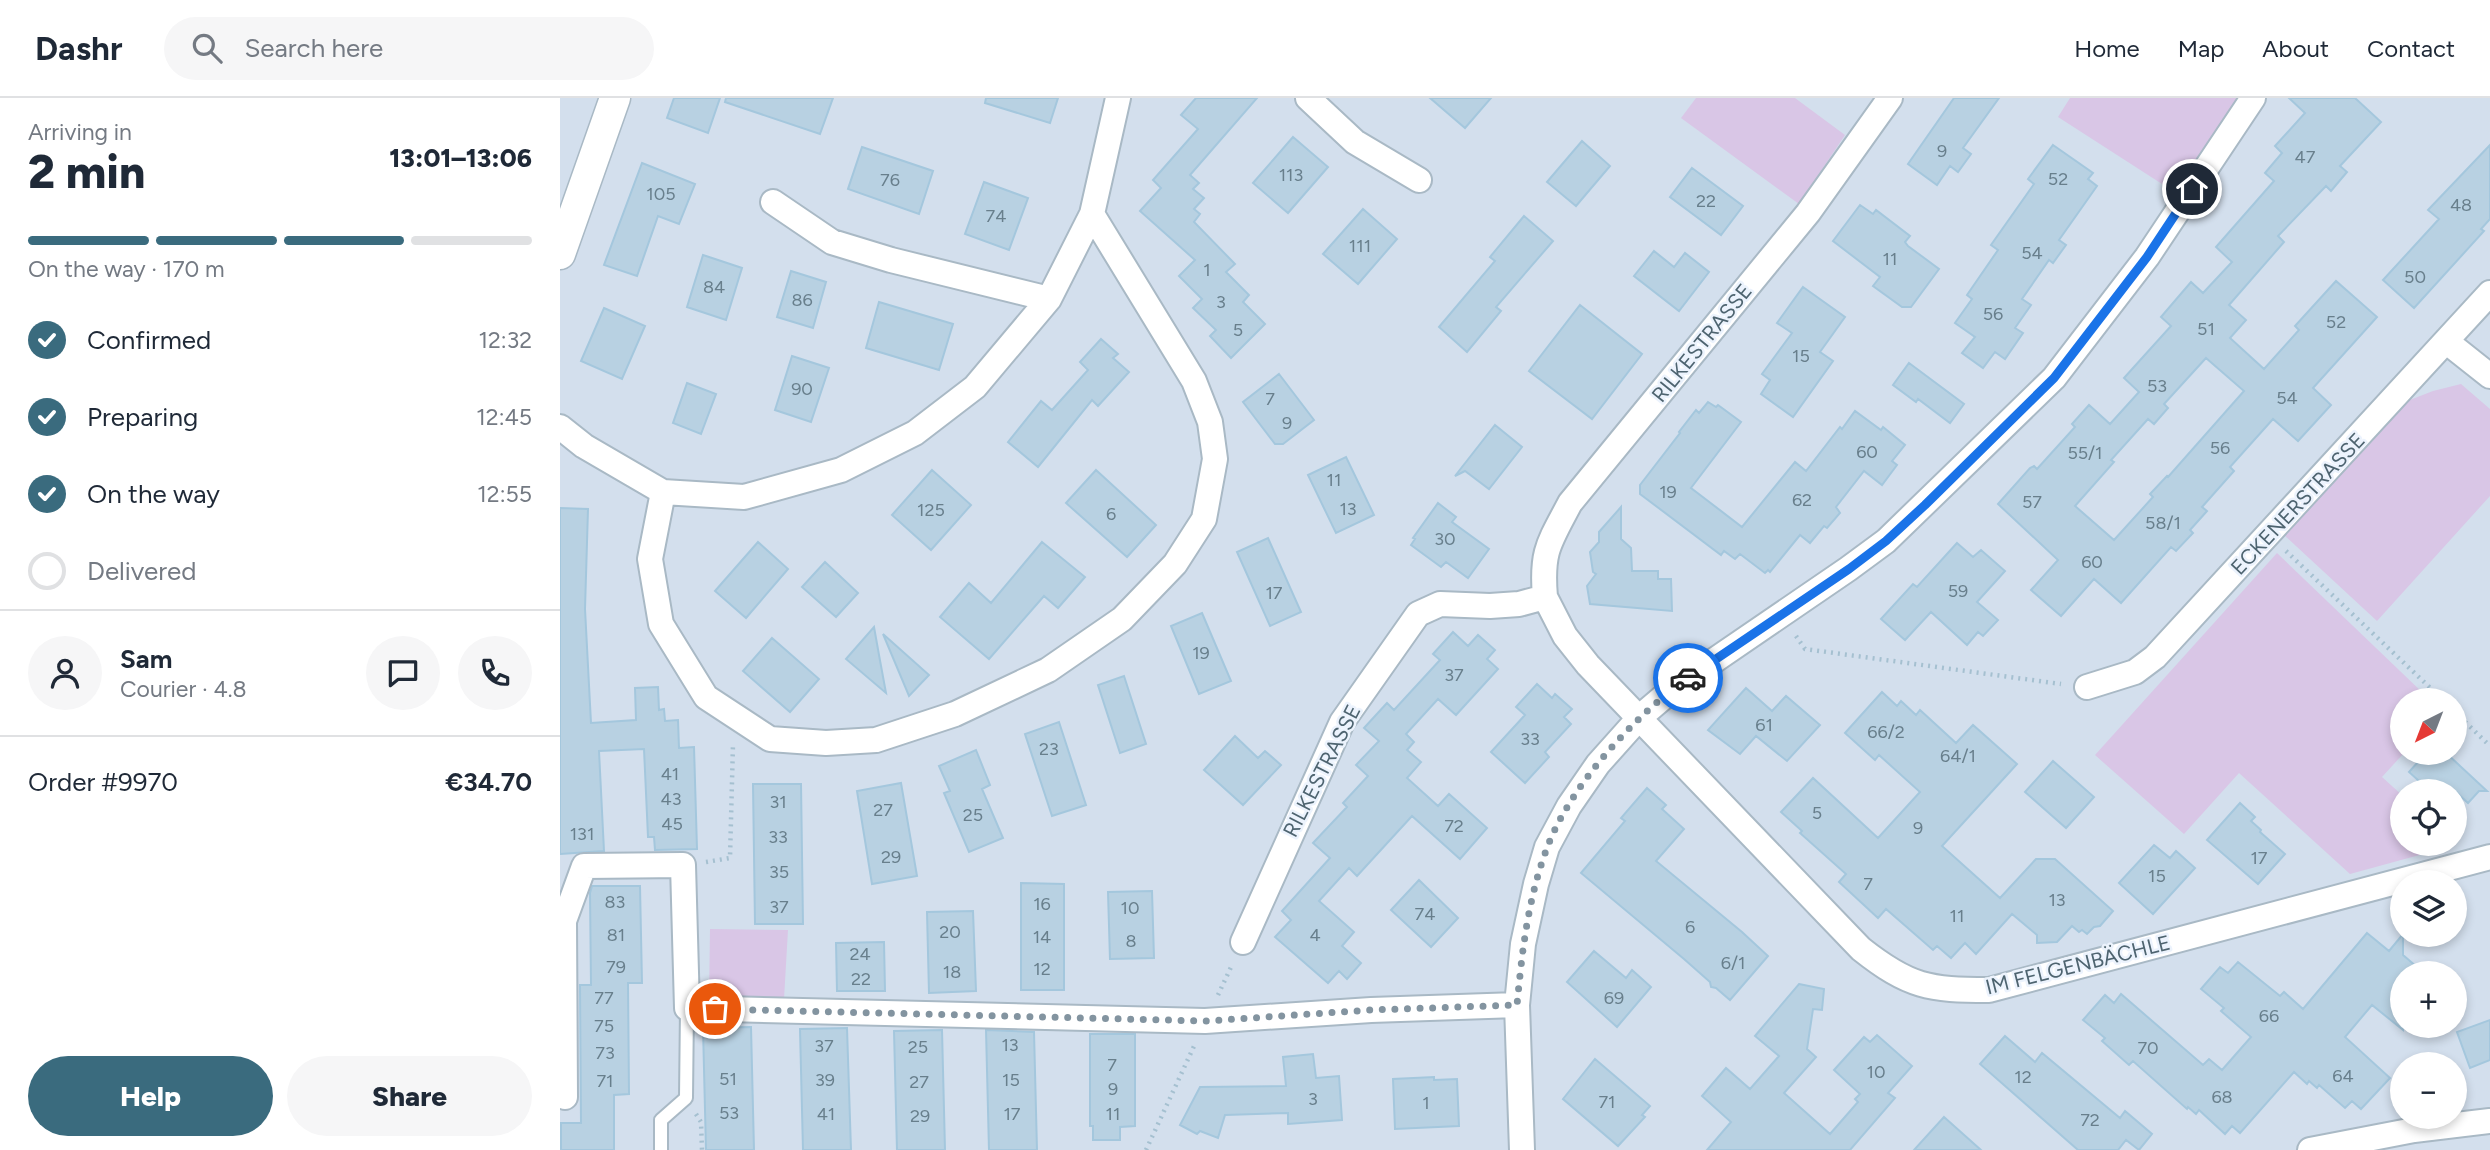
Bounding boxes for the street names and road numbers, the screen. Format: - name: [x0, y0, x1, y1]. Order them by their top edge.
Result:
- street label: RILKESTRASSE: [1646, 278, 1757, 407]
- street label: ECKENERSTRASSE: [2225, 428, 2370, 580]
- street label: RILKESTRASSE: [1277, 700, 1366, 841]
- street label: IM FELGENBÄCHLE: [1983, 929, 2173, 1000]

